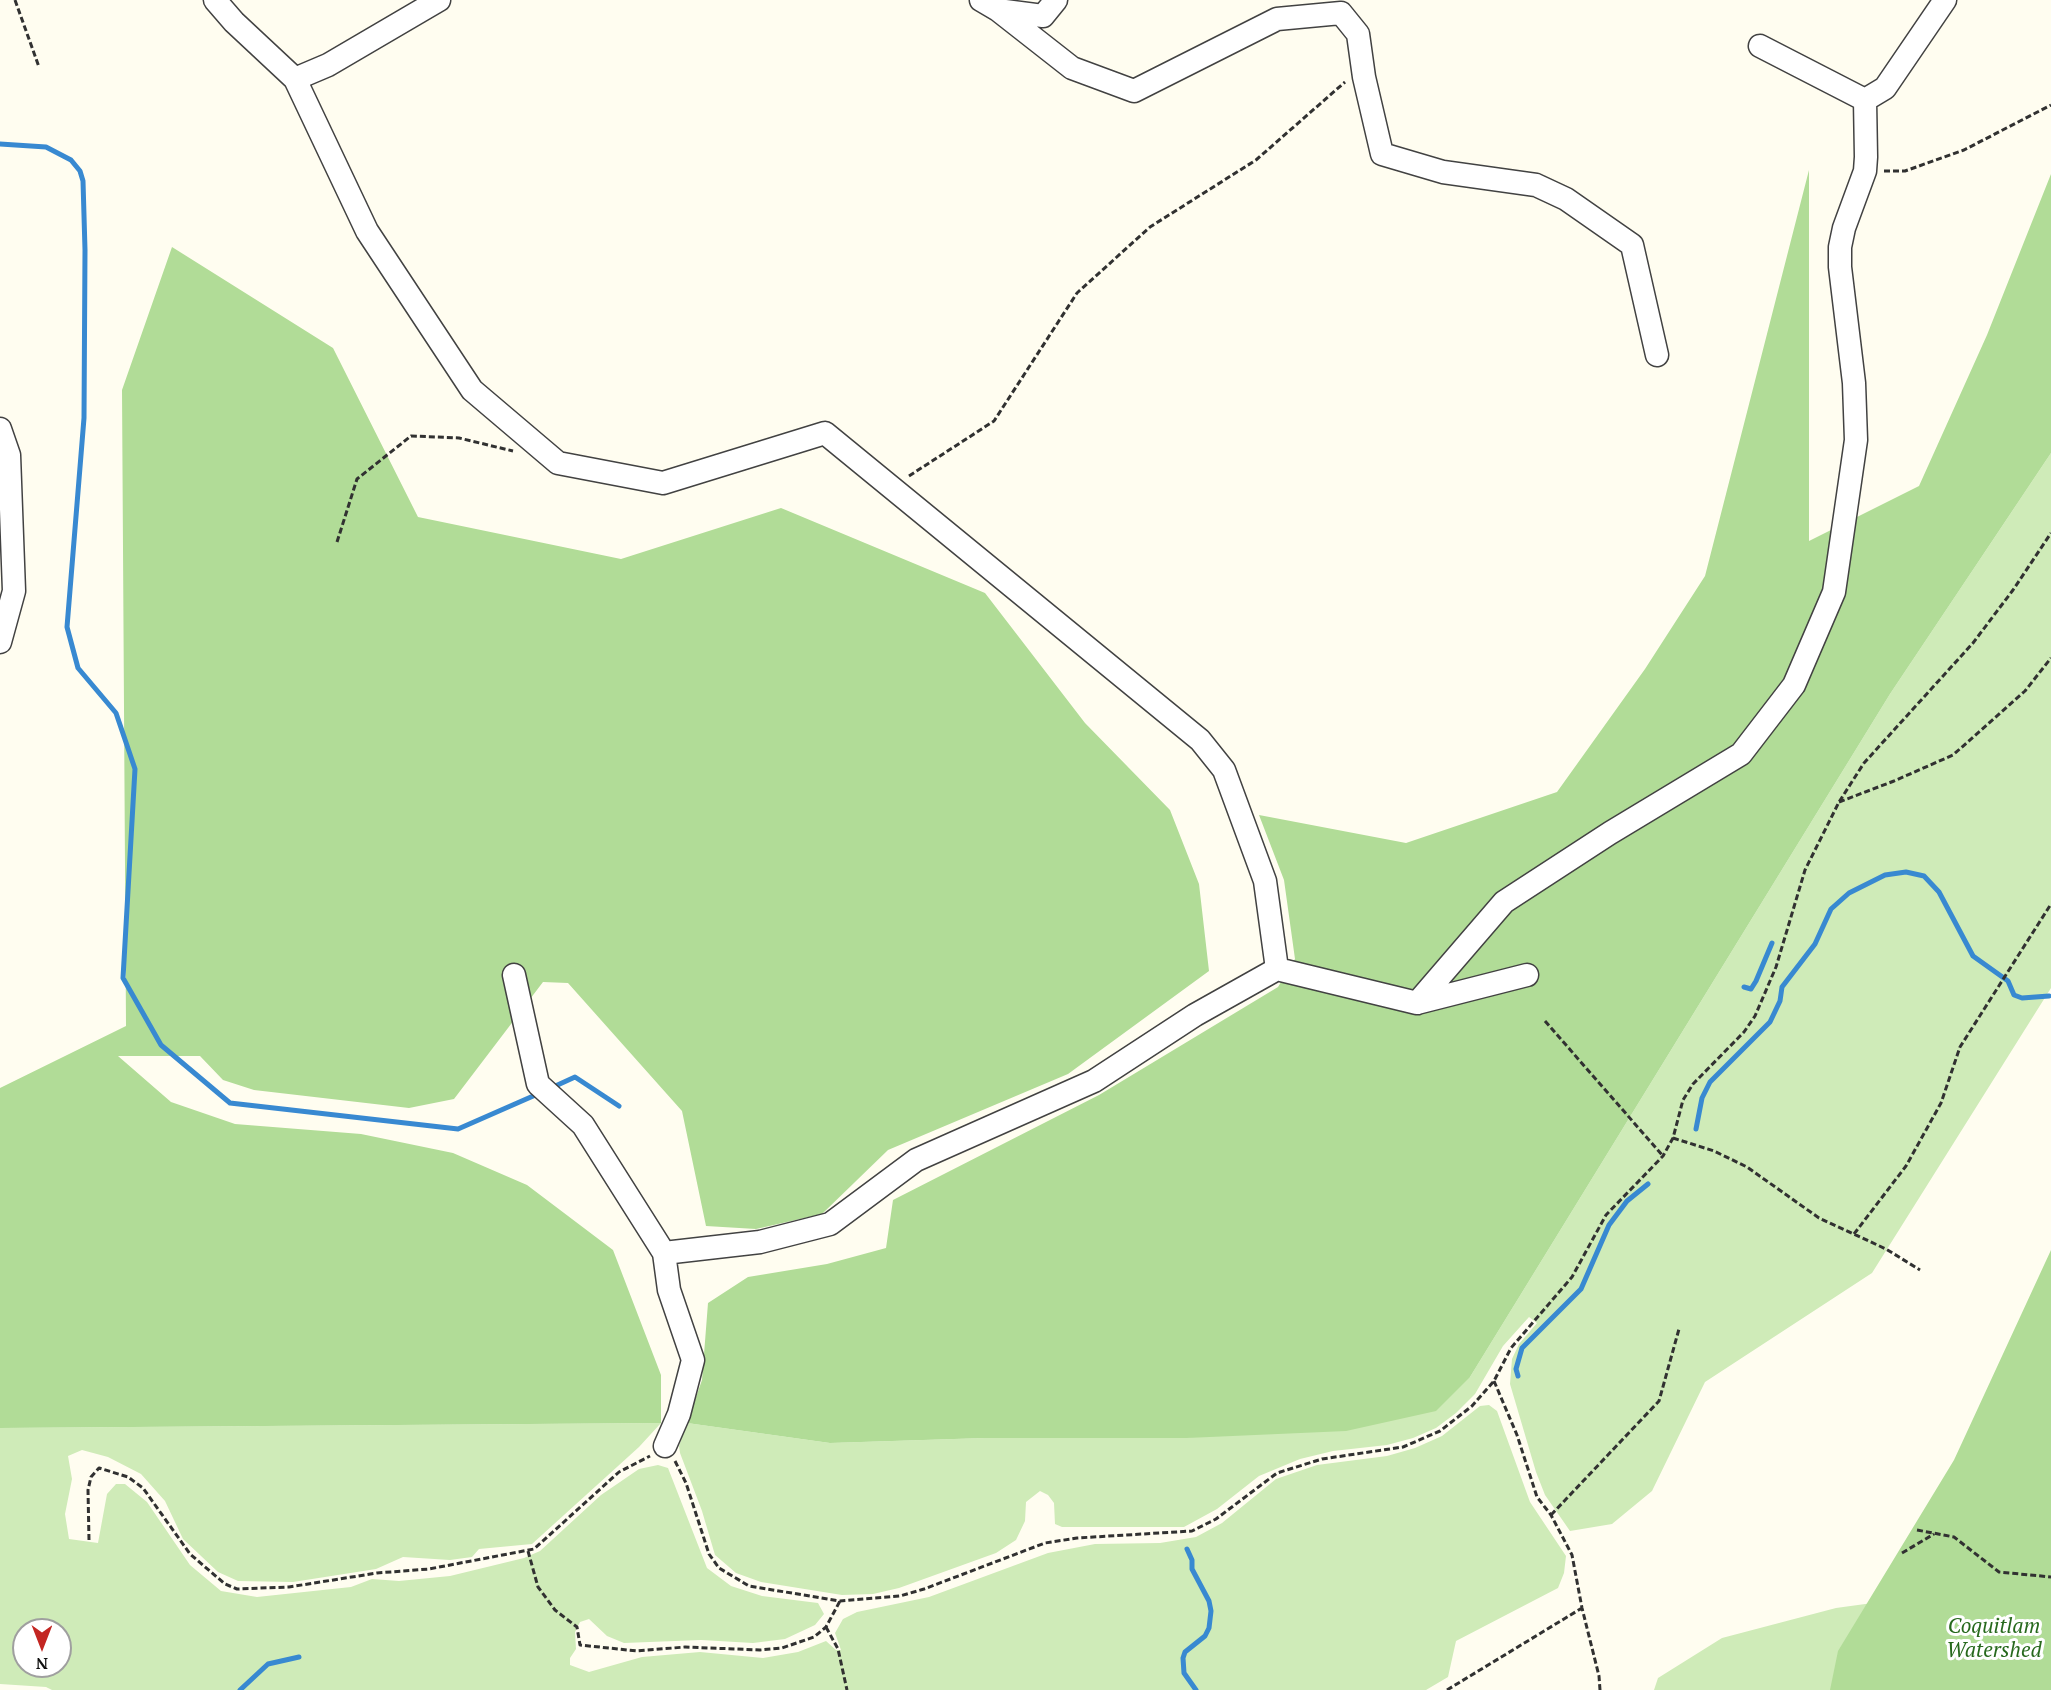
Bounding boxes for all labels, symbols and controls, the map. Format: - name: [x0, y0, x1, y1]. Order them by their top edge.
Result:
- park label: Coquitlam Watershed: [1946, 1614, 2042, 1664]
- north arrow: [12, 1618, 72, 1678]
- text: N: [36, 1653, 48, 1675]

